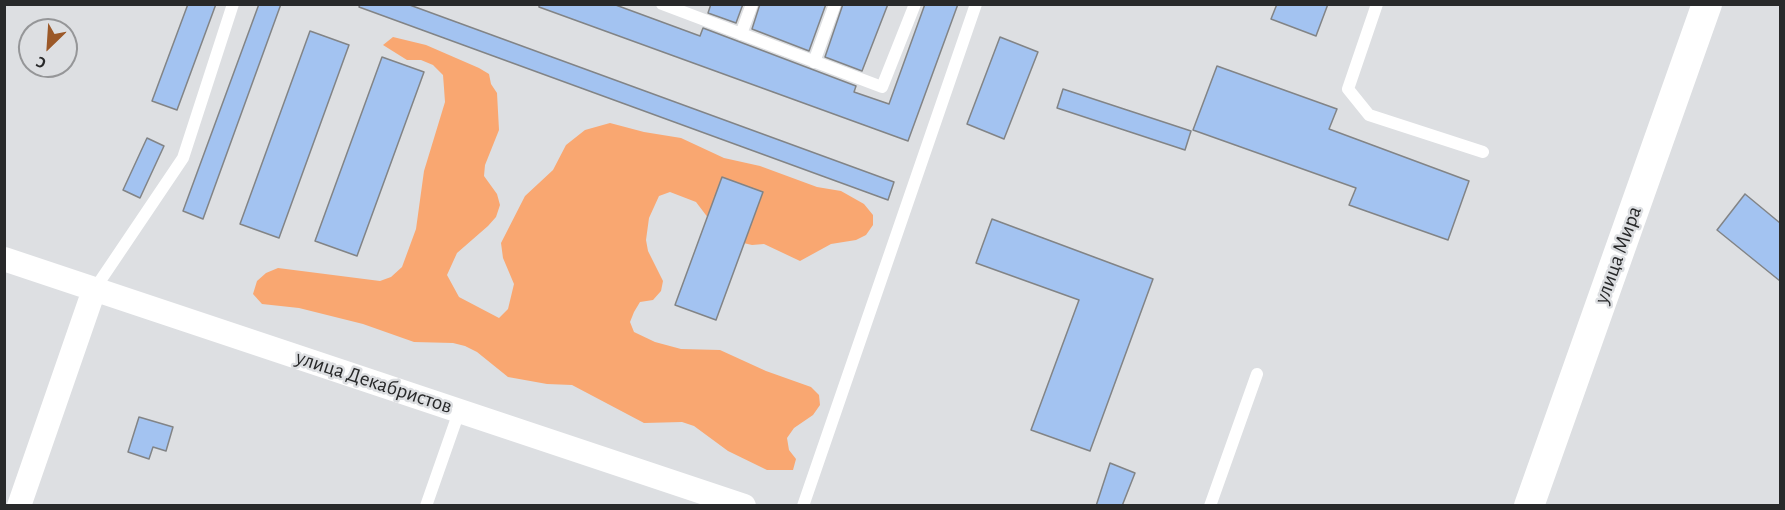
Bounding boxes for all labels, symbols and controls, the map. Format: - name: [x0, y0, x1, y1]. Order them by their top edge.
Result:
- north arrow: [18, 18, 78, 78]
- text: С: [34, 53, 49, 72]
- street label: улица Мира: [1589, 203, 1647, 307]
- street label: улица Декабристов: [293, 345, 455, 419]

